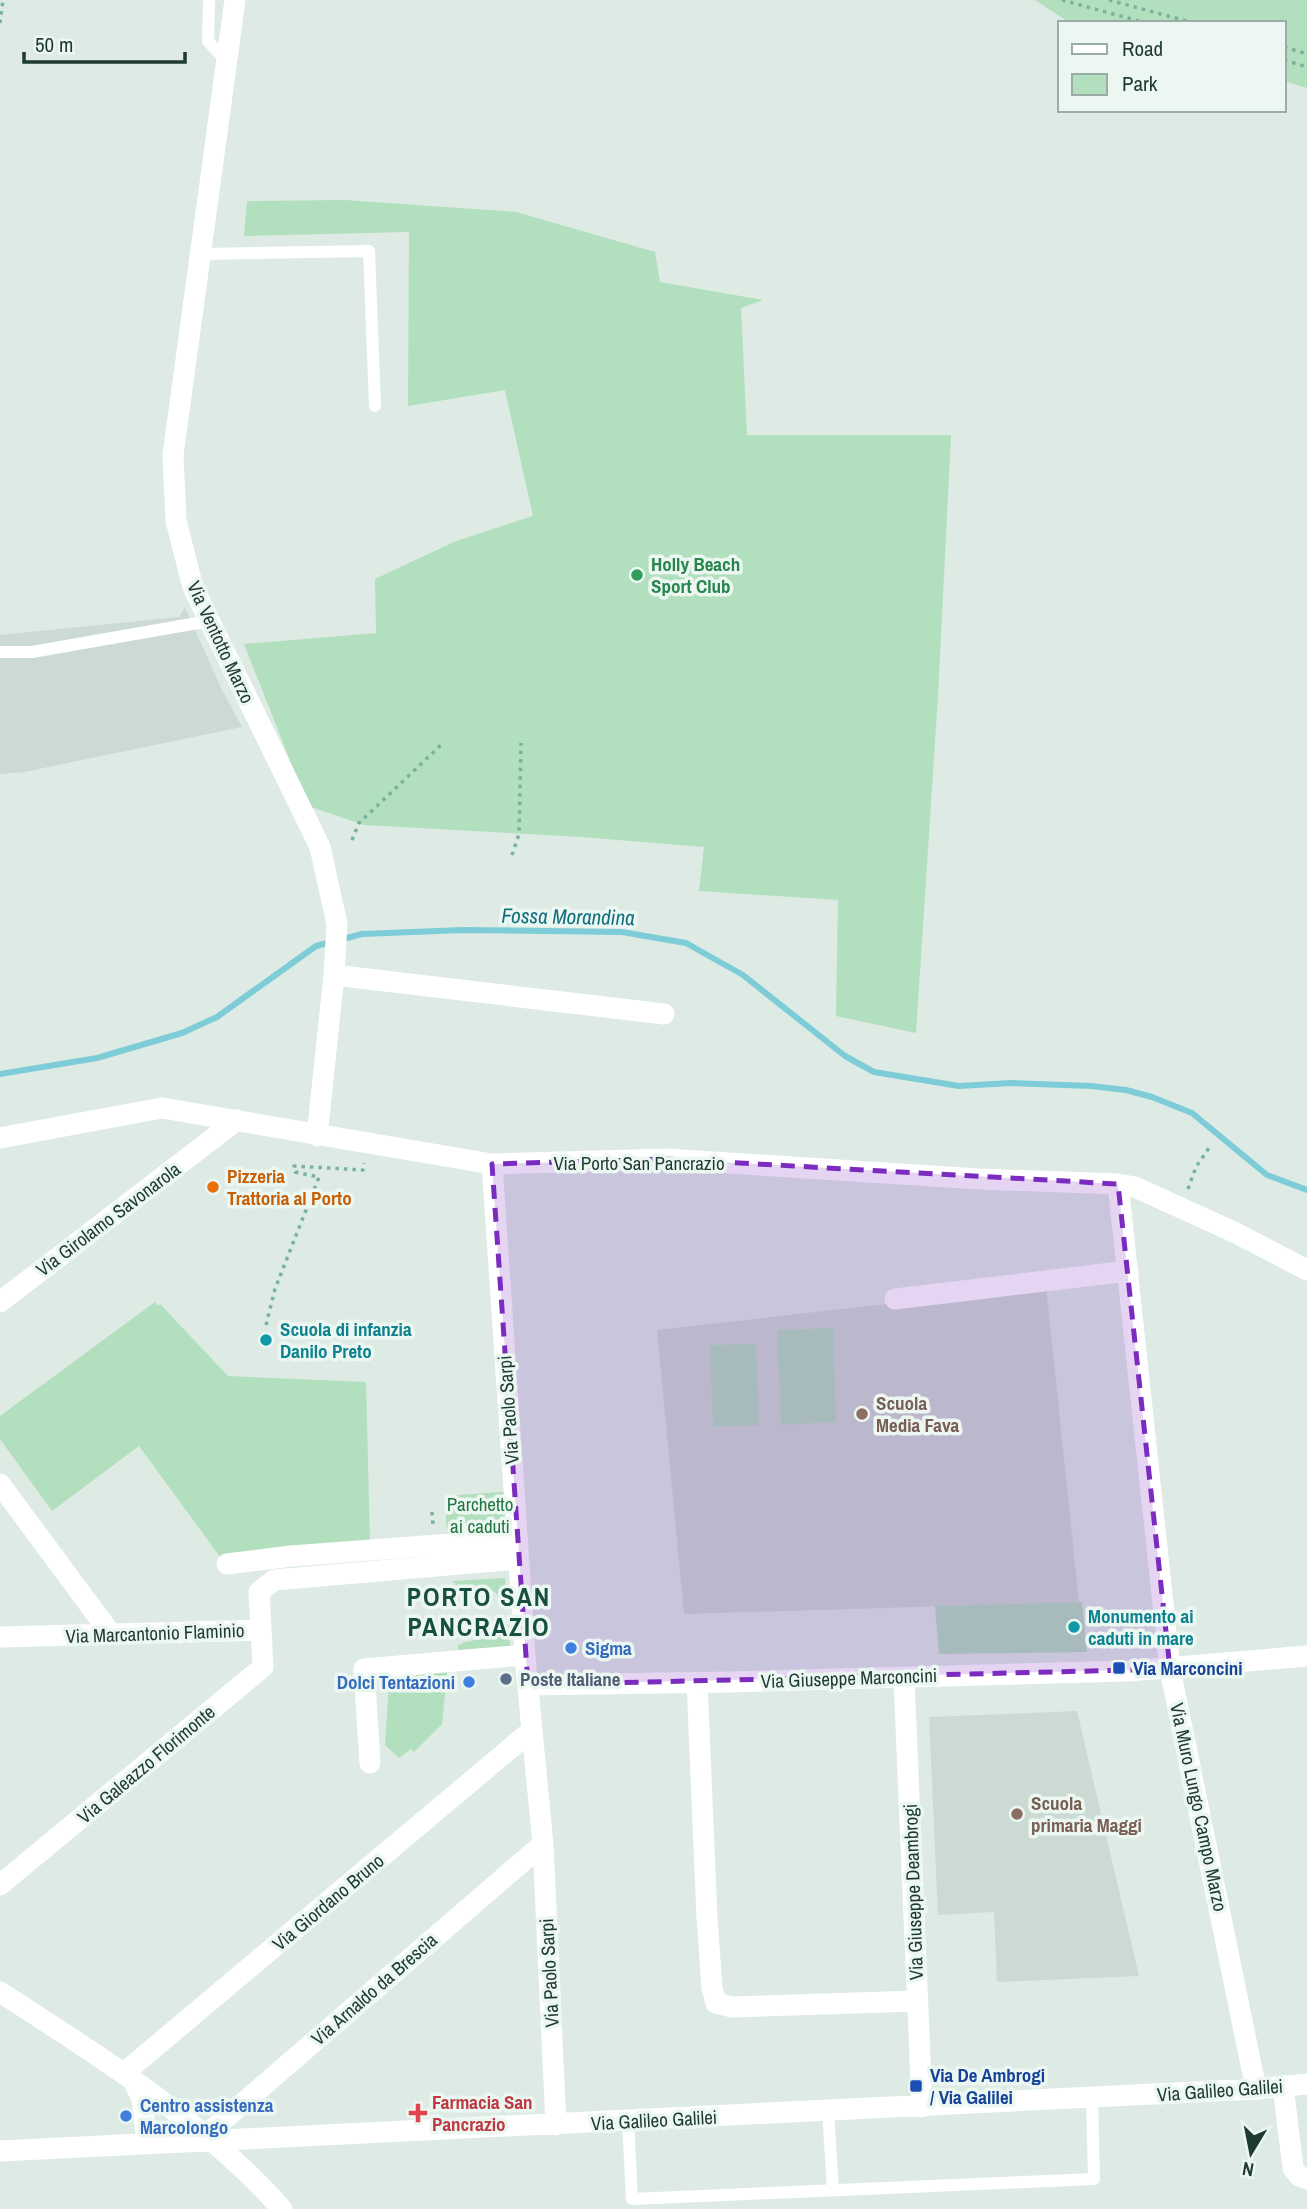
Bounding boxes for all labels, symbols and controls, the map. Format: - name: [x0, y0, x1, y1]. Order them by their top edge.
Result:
- scale bar: [24, 21, 186, 65]
- legend: [1058, 21, 1286, 112]
- text: 50 m: [35, 30, 73, 59]
- text: Road: [1122, 34, 1163, 63]
- text: Park: [1122, 69, 1158, 98]
- place label: Holly Beach Sport Club: [651, 551, 740, 599]
- marker: Holly Beach Sport Club: [629, 567, 645, 583]
- street label: Via Ventotto Marzo: [181, 577, 261, 707]
- water label: Fossa Morandina: [501, 901, 635, 932]
- street label: Via Porto San Pancrazio: [553, 1150, 725, 1176]
- street label: Via Girolamo Savonarola: [30, 1156, 186, 1282]
- place label: Pizzeria Trattoria al Porto: [227, 1163, 352, 1211]
- marker: Pizzeria Trattoria al Porto: [205, 1179, 221, 1195]
- place label: Scuola di infanzia Danilo Preto: [280, 1316, 412, 1364]
- marker: Scuola di infanzia Danilo Preto: [258, 1332, 274, 1348]
- street label: Via Paolo Sarpi: [491, 1355, 525, 1465]
- place label: Scuola Media Fava: [876, 1390, 960, 1438]
- marker: Scuola Media Fava: [854, 1406, 870, 1422]
- park label: Parchetto ai caduti: [447, 1491, 513, 1539]
- district label: PORTO SAN PANCRAZIO: [407, 1579, 551, 1644]
- place label: Monumento ai caduti in mare: [1088, 1603, 1194, 1651]
- street label: Via Marcantonio Flaminio: [65, 1617, 245, 1649]
- marker: Monumento ai caduti in mare: [1066, 1619, 1082, 1635]
- place label: Sigma: [585, 1635, 632, 1661]
- marker: Sigma: [563, 1640, 579, 1656]
- place label: Via Marconcini: [1133, 1655, 1243, 1681]
- marker: Via Marconcini: [1111, 1660, 1127, 1676]
- street label: Via Giuseppe Marconcini: [760, 1662, 938, 1694]
- place label: Poste Italiane: [520, 1666, 621, 1692]
- place label: Dolci Tentazioni: [337, 1669, 455, 1695]
- marker: Poste Italiane: [498, 1671, 514, 1687]
- marker: Dolci Tentazioni: [461, 1674, 477, 1690]
- street label: Via Galeazzo Florimonte: [72, 1699, 220, 1829]
- street label: Via Muro Lungo Campo Marzo: [1164, 1700, 1234, 1914]
- place label: Scuola primaria Maggi: [1031, 1790, 1142, 1838]
- street label: Via Giuseppe Deambrogi: [897, 1803, 929, 1981]
- marker: Scuola primaria Maggi: [1009, 1806, 1025, 1822]
- street label: Via Giordano Bruno: [267, 1848, 389, 1956]
- street label: Via Paolo Sarpi: [533, 1918, 565, 2028]
- street label: Via Arnaldo da Brescia: [305, 1927, 443, 2051]
- place label: Via De Ambrogi / Via Galilei: [930, 2062, 1045, 2110]
- street label: Via Galileo Galilei: [1156, 2073, 1284, 2107]
- marker: Via De Ambrogi / Via Galilei: [908, 2078, 924, 2094]
- place label: Farmacia San Pancrazio: [432, 2089, 533, 2137]
- place label: Centro assistenza Marcolongo: [140, 2092, 274, 2140]
- street label: Via Galileo Galilei: [590, 2104, 718, 2136]
- marker: Farmacia San Pancrazio: [410, 2105, 426, 2121]
- marker: Centro assistenza Marcolongo: [118, 2108, 134, 2124]
- north arrow: [1216, 2118, 1286, 2188]
- text: N: [1240, 2156, 1256, 2184]

